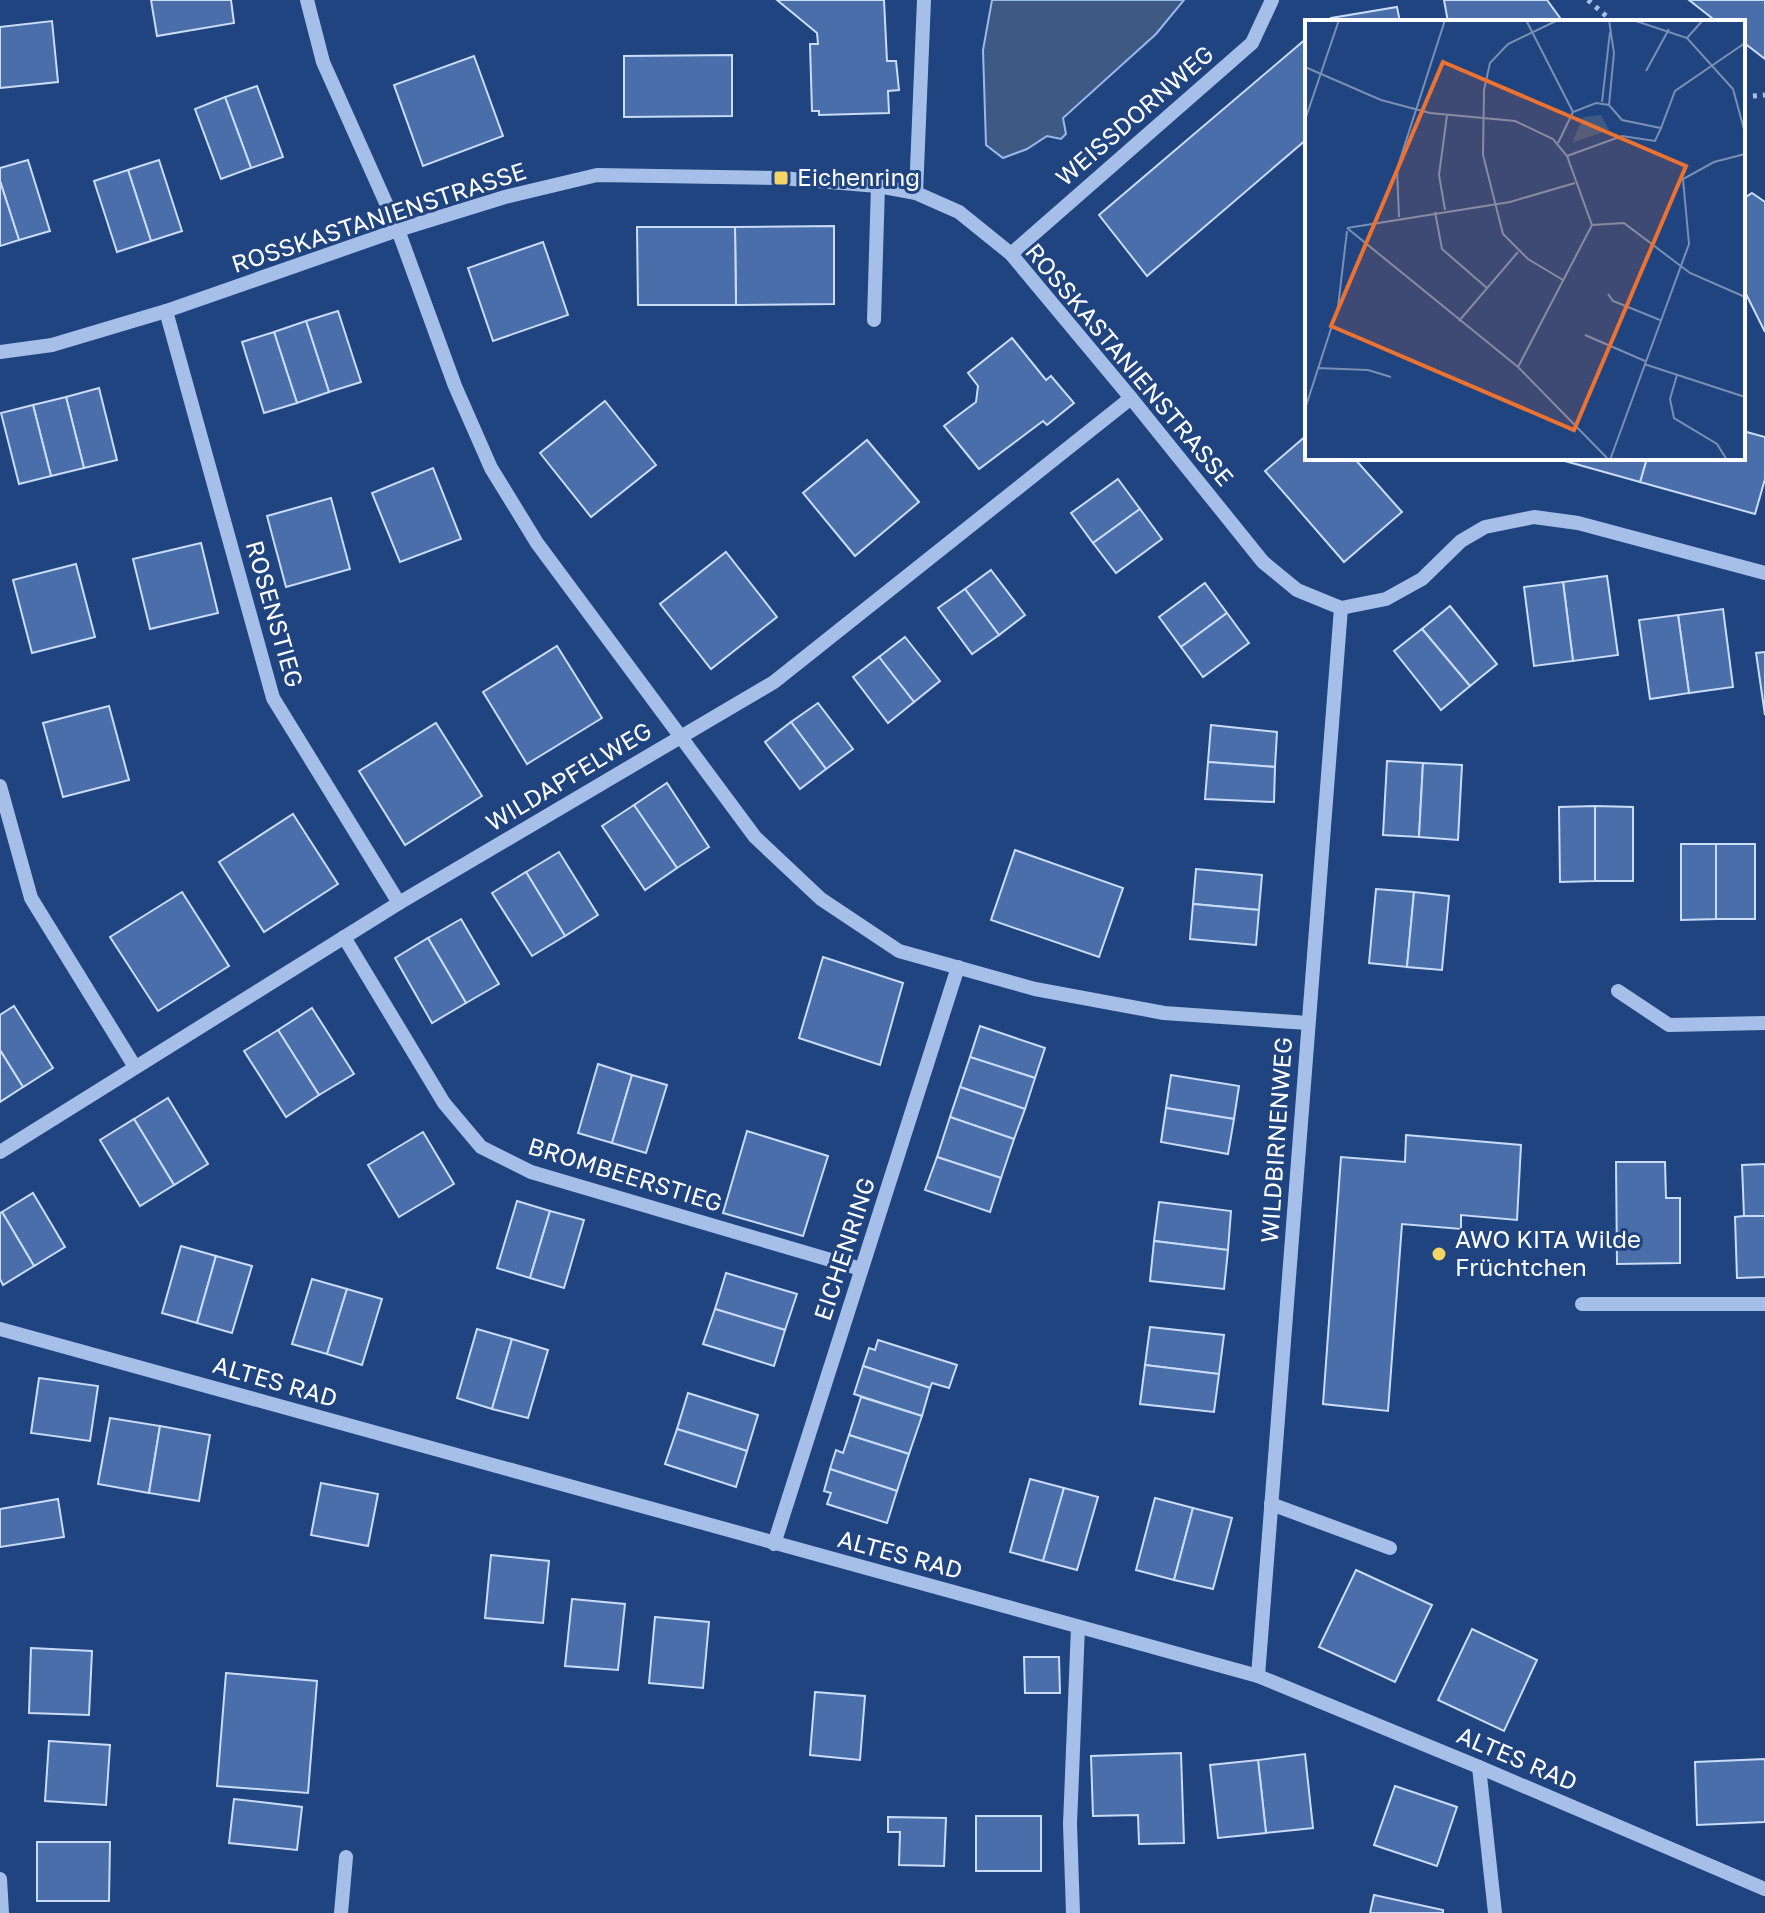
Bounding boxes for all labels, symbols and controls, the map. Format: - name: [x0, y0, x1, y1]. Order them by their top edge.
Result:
- inset map: [1305, 20, 1745, 460]
- street label: WEISSDORNWEG: [1049, 38, 1219, 191]
- street label: ROSSKASTANIENSTRASSE: [228, 155, 529, 278]
- place label: Eichenring: [797, 162, 920, 191]
- marker: Eichenring: [772, 169, 790, 187]
- street label: ROSSKASTANIENSTRASSE: [1020, 237, 1240, 491]
- street label: ROSENSTIEG: [241, 537, 310, 690]
- street label: WILDAPFELWEG: [480, 715, 656, 837]
- street label: WILDBIRNENWEG: [1254, 1036, 1297, 1244]
- street label: BROMBEERSTIEG: [525, 1130, 726, 1217]
- street label: EICHENRING: [807, 1173, 880, 1324]
- place label: AWO KITA Wilde Früchtchen: [1455, 1224, 1641, 1281]
- marker: AWO KITA Wilde Früchtchen: [1430, 1245, 1448, 1263]
- street label: ALTES RAD: [210, 1349, 341, 1412]
- street label: ALTES RAD: [835, 1523, 966, 1584]
- street label: ALTES RAD: [1453, 1719, 1582, 1796]

